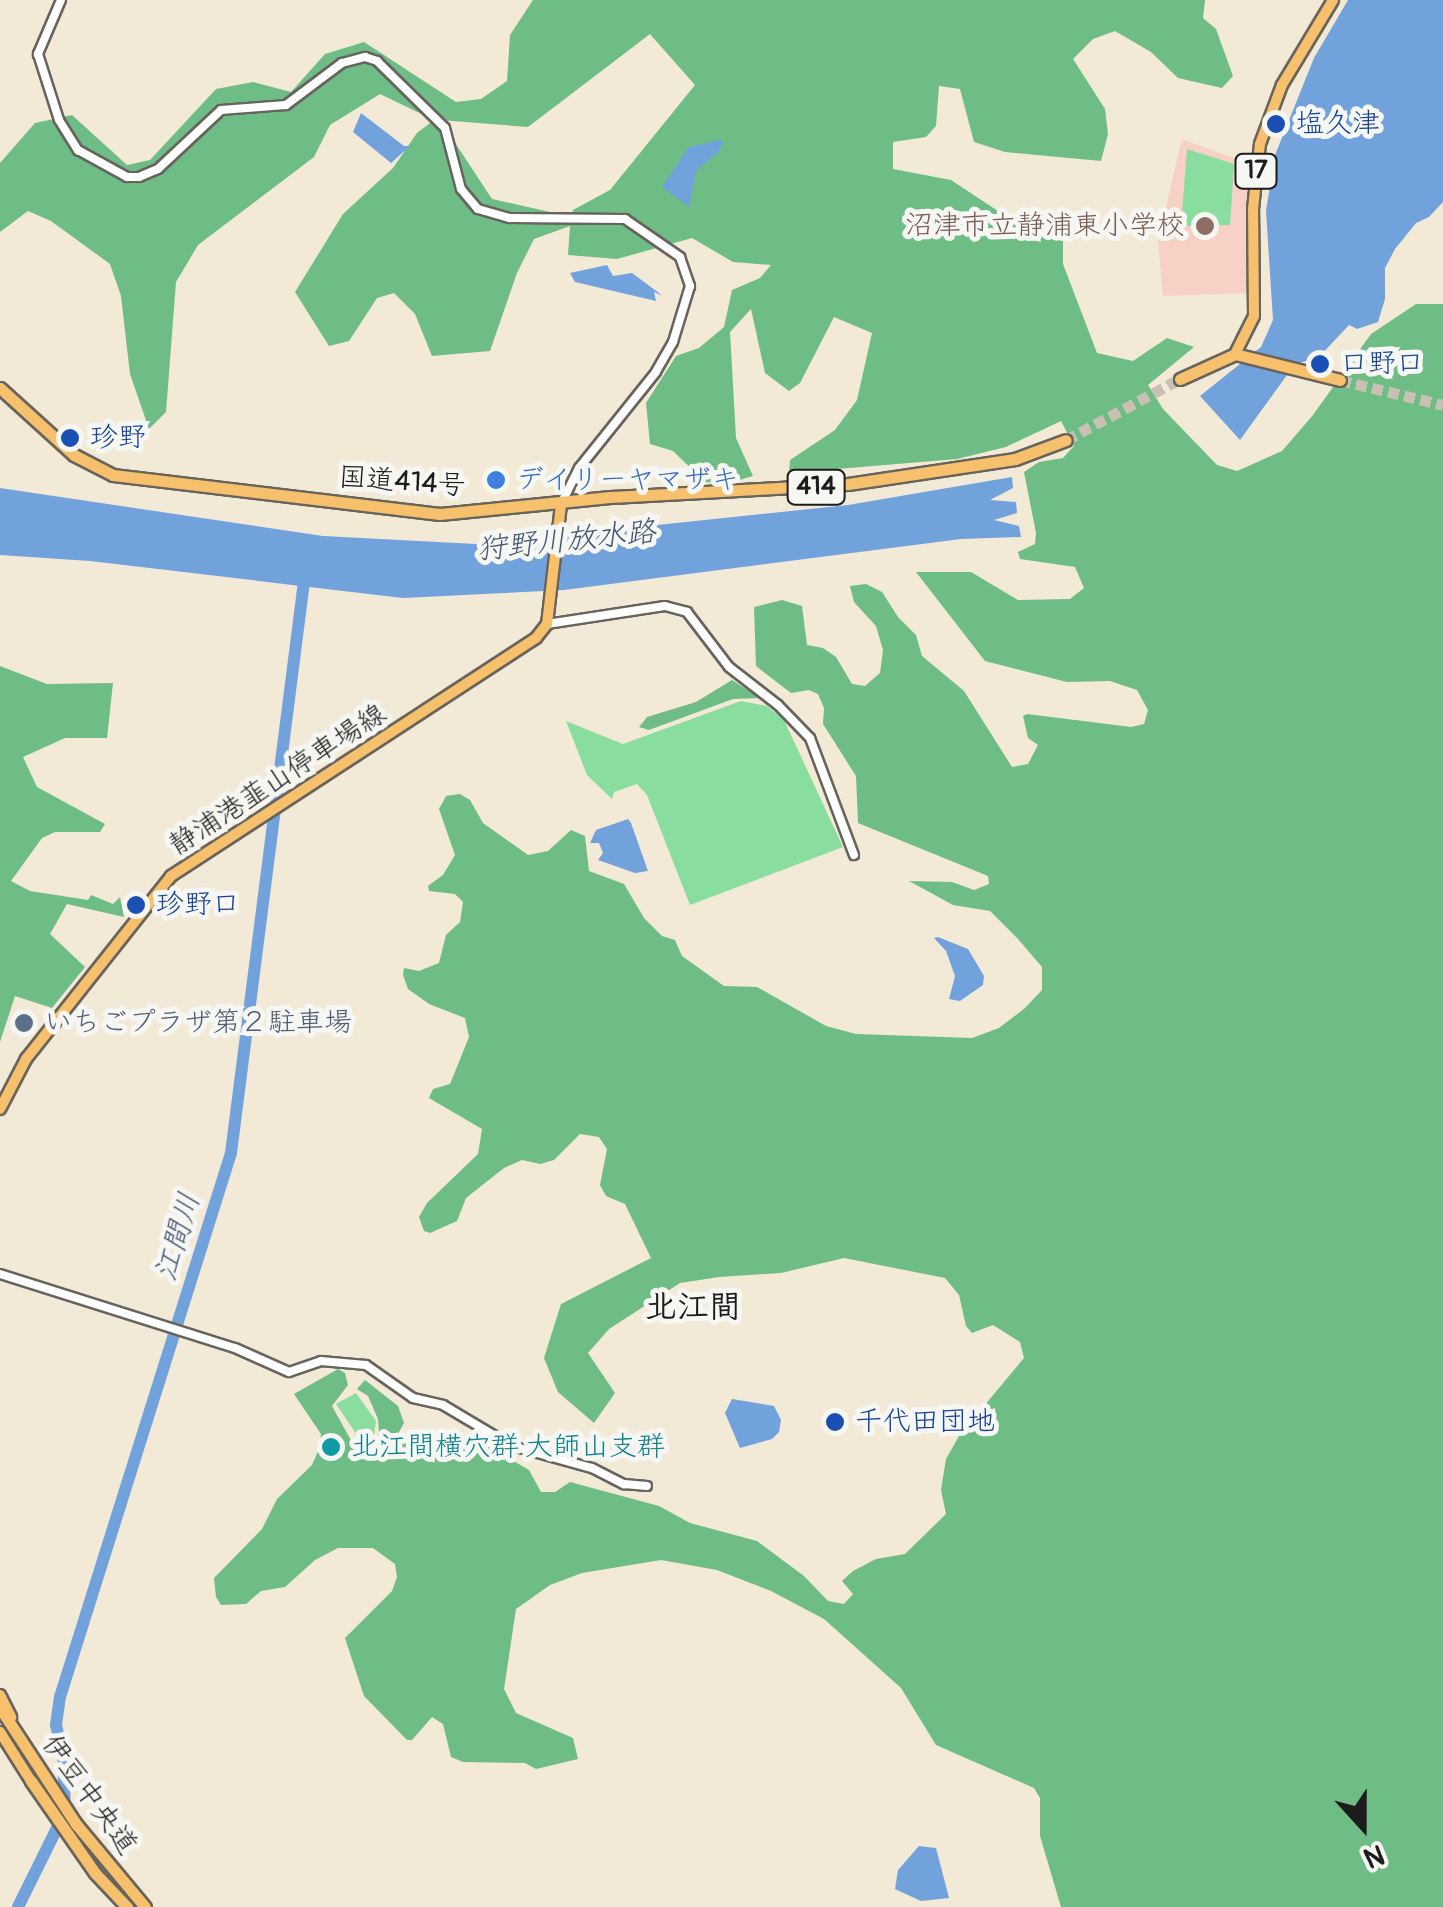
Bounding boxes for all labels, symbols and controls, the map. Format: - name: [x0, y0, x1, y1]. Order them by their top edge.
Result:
- place label: 塩久津: [1296, 107, 1380, 141]
- marker: 塩久津: [1265, 113, 1287, 135]
- road number: 17: [1234, 151, 1278, 191]
- place label: 沼津市立静浦東小学校: [905, 209, 1185, 243]
- marker: 沼津市立静浦東小学校: [1194, 215, 1216, 237]
- place label: 口野口: [1340, 347, 1424, 381]
- marker: 口野口: [1309, 353, 1331, 375]
- place label: 珍野: [90, 421, 146, 455]
- marker: 珍野: [59, 427, 81, 449]
- street label: 国道414号: [337, 461, 467, 503]
- place label: デイリーヤマザキ: [516, 463, 740, 497]
- road number: 414: [786, 467, 846, 507]
- marker: デイリーヤマザキ: [485, 469, 507, 491]
- water label: 狩野川放水路: [475, 514, 657, 568]
- street label: 静浦港韮山停車場線: [163, 697, 393, 863]
- place label: 珍野口: [156, 888, 240, 922]
- marker: 珍野口: [125, 894, 147, 916]
- place label: いちごプラザ第２駐車場: [44, 1006, 352, 1040]
- marker: いちごプラザ第２駐車場: [13, 1012, 35, 1034]
- water label: 江間川: [148, 1189, 208, 1285]
- district label: 北江間: [645, 1288, 741, 1326]
- place label: 千代田団地: [855, 1405, 995, 1439]
- marker: 千代田団地: [824, 1411, 846, 1433]
- place label: 北江間横穴群 大師山支群: [351, 1430, 665, 1464]
- marker: 北江間横穴群 大師山支群: [320, 1436, 342, 1458]
- street label: 伊豆中央道: [34, 1728, 144, 1862]
- north arrow: [1313, 1777, 1413, 1877]
- text: N: [1359, 1836, 1389, 1875]

